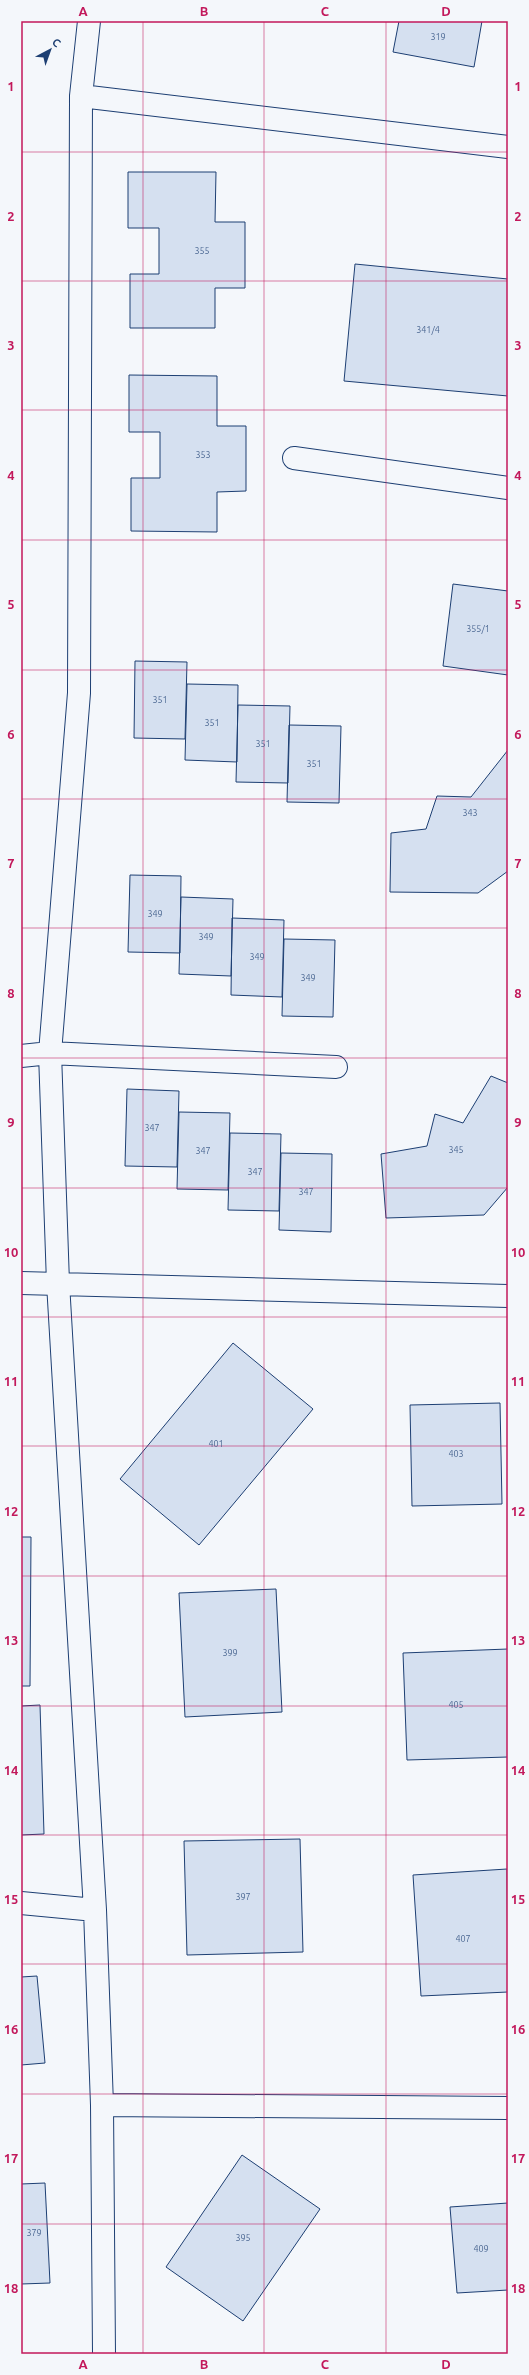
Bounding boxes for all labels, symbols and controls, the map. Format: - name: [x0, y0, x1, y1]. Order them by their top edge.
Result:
- text: A: [78, 4, 88, 18]
- text: B: [200, 4, 209, 18]
- text: C: [321, 4, 330, 18]
- text: D: [441, 4, 451, 18]
- north arrow: [30, 30, 70, 70]
- house number: 319: [430, 32, 446, 42]
- text: С: [50, 36, 63, 49]
- text: 1: [7, 79, 15, 93]
- text: 1: [514, 79, 522, 93]
- text: 2: [7, 209, 15, 223]
- text: 2: [514, 209, 522, 223]
- house number: 355: [194, 246, 210, 256]
- house number: 341/4: [416, 325, 440, 335]
- text: 3: [7, 338, 15, 352]
- text: 3: [514, 338, 522, 352]
- house number: 353: [195, 450, 211, 460]
- text: 4: [7, 468, 15, 482]
- text: 4: [514, 468, 522, 482]
- text: 5: [7, 597, 15, 611]
- text: 5: [514, 597, 522, 611]
- house number: 355/1: [466, 624, 490, 634]
- house number: 351: [152, 695, 168, 705]
- house number: 351: [204, 718, 220, 728]
- text: 6: [7, 727, 15, 741]
- text: 6: [514, 727, 522, 741]
- house number: 351: [255, 739, 271, 749]
- house number: 351: [306, 759, 322, 769]
- house number: 343: [462, 808, 478, 818]
- text: 7: [7, 856, 15, 870]
- text: 7: [514, 856, 522, 870]
- house number: 349: [147, 909, 163, 919]
- house number: 349: [198, 932, 214, 942]
- house number: 349: [249, 952, 265, 962]
- house number: 349: [300, 973, 316, 983]
- text: 8: [7, 986, 15, 1000]
- text: 8: [514, 986, 522, 1000]
- text: 9: [7, 1115, 15, 1129]
- text: 9: [514, 1115, 522, 1129]
- house number: 347: [144, 1123, 160, 1133]
- house number: 345: [448, 1145, 464, 1155]
- house number: 347: [195, 1146, 211, 1156]
- house number: 347: [247, 1167, 263, 1177]
- house number: 347: [298, 1187, 314, 1197]
- text: 10: [4, 1245, 18, 1259]
- text: 10: [511, 1245, 525, 1259]
- text: 11: [4, 1374, 18, 1388]
- text: 11: [511, 1374, 525, 1388]
- house number: 401: [208, 1439, 224, 1449]
- house number: 403: [448, 1449, 464, 1459]
- text: 12: [4, 1504, 18, 1518]
- text: 12: [511, 1504, 525, 1518]
- text: 13: [4, 1633, 18, 1647]
- text: 13: [511, 1633, 525, 1647]
- house number: 399: [222, 1648, 238, 1658]
- house number: 405: [448, 1700, 464, 1710]
- text: 14: [4, 1763, 18, 1777]
- text: 14: [511, 1763, 525, 1777]
- text: 15: [4, 1892, 18, 1906]
- house number: 397: [235, 1892, 251, 1902]
- text: 15: [511, 1892, 525, 1906]
- house number: 407: [455, 1934, 471, 1944]
- text: 16: [4, 2022, 18, 2036]
- text: 16: [511, 2022, 525, 2036]
- text: 17: [4, 2151, 18, 2165]
- text: 17: [511, 2151, 525, 2165]
- house number: 379: [26, 2228, 42, 2238]
- house number: 395: [235, 2233, 251, 2243]
- house number: 409: [473, 2244, 489, 2254]
- text: 18: [4, 2281, 18, 2295]
- text: 18: [511, 2281, 525, 2295]
- text: A: [78, 2357, 88, 2371]
- text: B: [200, 2357, 209, 2371]
- text: C: [321, 2357, 330, 2371]
- text: D: [441, 2357, 451, 2371]

